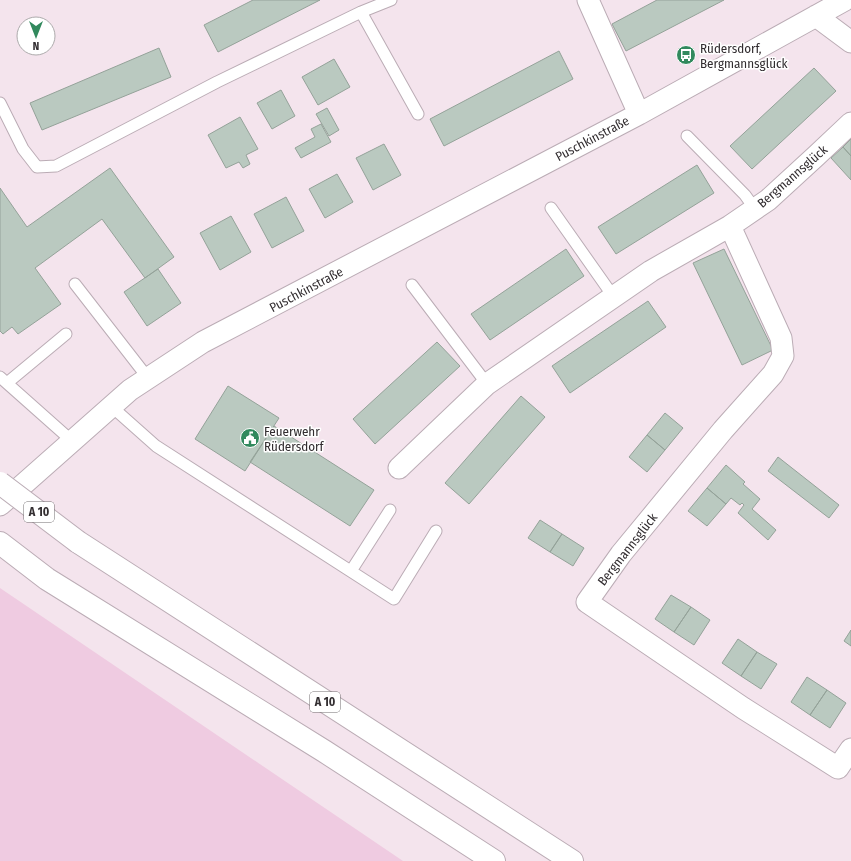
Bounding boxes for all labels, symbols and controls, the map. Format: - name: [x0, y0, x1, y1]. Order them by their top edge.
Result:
- north arrow: [16, 16, 56, 56]
- text: N: [33, 39, 39, 52]
- place label: Rüdersdorf, Bergmannsglück: [700, 41, 789, 71]
- bus stop icon: Rüdersdorf, Bergmannsglück: [675, 44, 697, 66]
- street label: Puschkinstraße: [553, 113, 632, 164]
- street label: Bergmannsglück: [754, 141, 831, 211]
- street label: Puschkinstraße: [267, 264, 346, 315]
- place label: Feuerwehr Rüdersdorf: [264, 424, 325, 454]
- public building icon: Feuerwehr Rüdersdorf: [239, 427, 261, 449]
- road number: A 10: [24, 502, 54, 522]
- street label: Bergmannsglück: [595, 509, 661, 588]
- road number: A 10: [310, 692, 340, 712]

